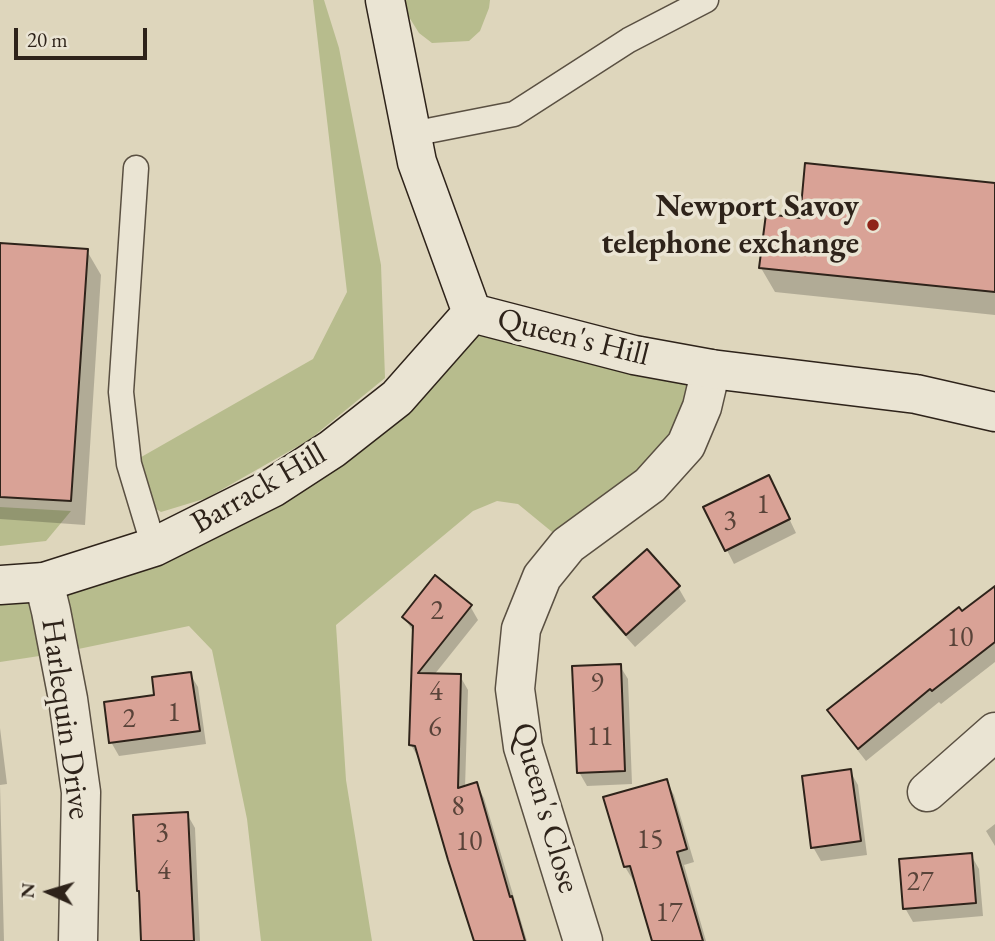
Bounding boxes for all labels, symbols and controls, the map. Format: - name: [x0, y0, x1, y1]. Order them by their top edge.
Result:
- scale bar: [18, 14, 150, 58]
- text: 20 m: [27, 26, 68, 53]
- place label: Newport Savoy telephone exchange: [601, 188, 859, 263]
- marker: Newport Savoy telephone exchange: [865, 217, 881, 233]
- street label: Queen's Hill: [493, 301, 653, 375]
- street label: Barrack Hill: [185, 435, 333, 543]
- house number: 1: [756, 488, 770, 522]
- house number: 3: [723, 504, 737, 538]
- house number: 2: [430, 594, 444, 628]
- street label: Harlequin Drive: [32, 616, 98, 822]
- house number: 10: [947, 621, 973, 655]
- house number: 9: [590, 666, 604, 700]
- house number: 4: [429, 675, 443, 709]
- house number: 1: [167, 696, 181, 730]
- house number: 2: [122, 702, 136, 736]
- house number: 6: [428, 711, 442, 745]
- street label: Queen's Close: [502, 719, 588, 897]
- house number: 11: [587, 720, 613, 754]
- house number: 8: [451, 790, 465, 824]
- house number: 3: [155, 816, 169, 850]
- house number: 15: [637, 823, 663, 857]
- house number: 10: [456, 825, 482, 859]
- house number: 4: [157, 854, 171, 888]
- north arrow: [14, 857, 84, 927]
- house number: 27: [907, 865, 933, 899]
- text: N: [15, 882, 41, 899]
- house number: 17: [656, 896, 682, 930]

